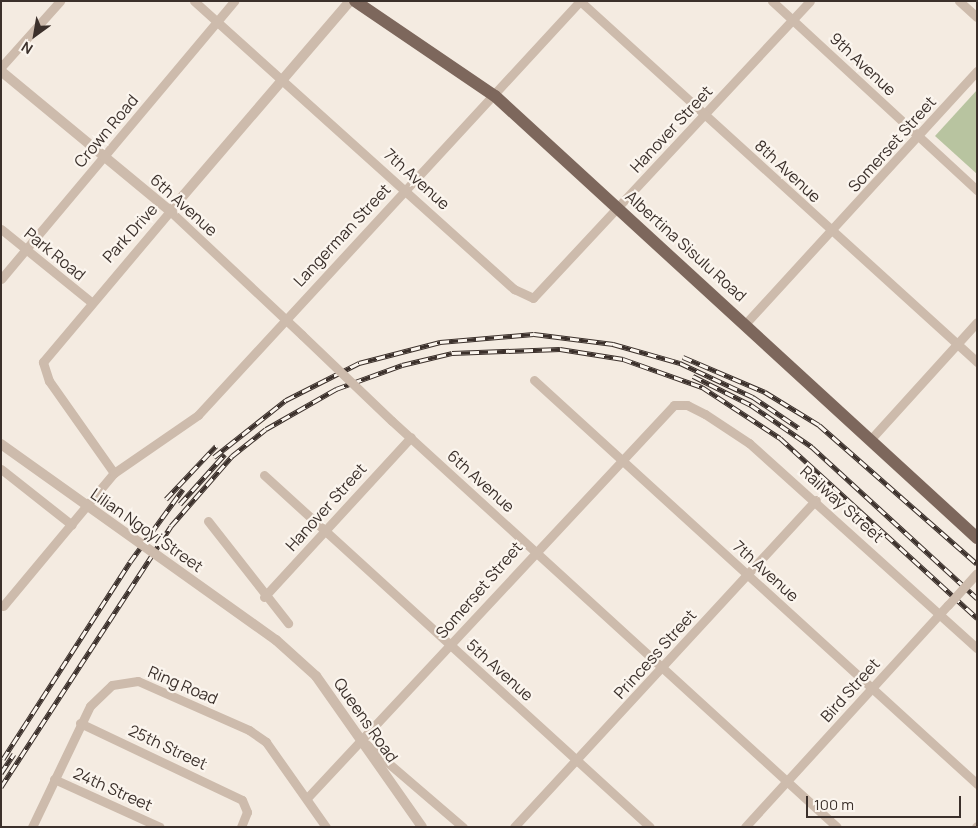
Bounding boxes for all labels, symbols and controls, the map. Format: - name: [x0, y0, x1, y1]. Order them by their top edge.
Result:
- north arrow: [10, 10, 60, 60]
- street label: 9th Avenue: [826, 28, 900, 100]
- text: N: [17, 37, 36, 59]
- street label: Hanover Street: [626, 82, 716, 176]
- street label: Crown Road: [70, 91, 142, 171]
- street label: Somerset Street: [844, 92, 940, 196]
- street label: 8th Avenue: [751, 136, 825, 206]
- street label: 7th Avenue: [380, 144, 454, 214]
- street label: 6th Avenue: [146, 170, 222, 240]
- street label: Langerman Street: [290, 180, 394, 290]
- street label: Albertina Sisulu Road: [622, 187, 750, 305]
- street label: Park Drive: [99, 200, 161, 266]
- street label: Park Road: [21, 224, 89, 284]
- street label: 6th Avenue: [443, 446, 519, 516]
- street label: Hanover Street: [282, 459, 370, 555]
- street label: Railway Street: [796, 462, 888, 546]
- street label: Lilian Ngoyi Street: [87, 484, 207, 576]
- street label: 7th Avenue: [729, 536, 803, 606]
- street label: Somerset Street: [432, 538, 526, 642]
- street label: Princess Street: [610, 605, 700, 703]
- street label: 5th Avenue: [463, 635, 537, 705]
- street label: Bird Street: [816, 654, 884, 726]
- street label: Ring Road: [145, 662, 221, 708]
- street label: Queens Road: [330, 674, 402, 766]
- street label: 25th Street: [126, 720, 210, 774]
- street label: 24th Street: [71, 763, 155, 815]
- scale bar: [808, 786, 963, 818]
- text: 100 m: [814, 794, 854, 815]

